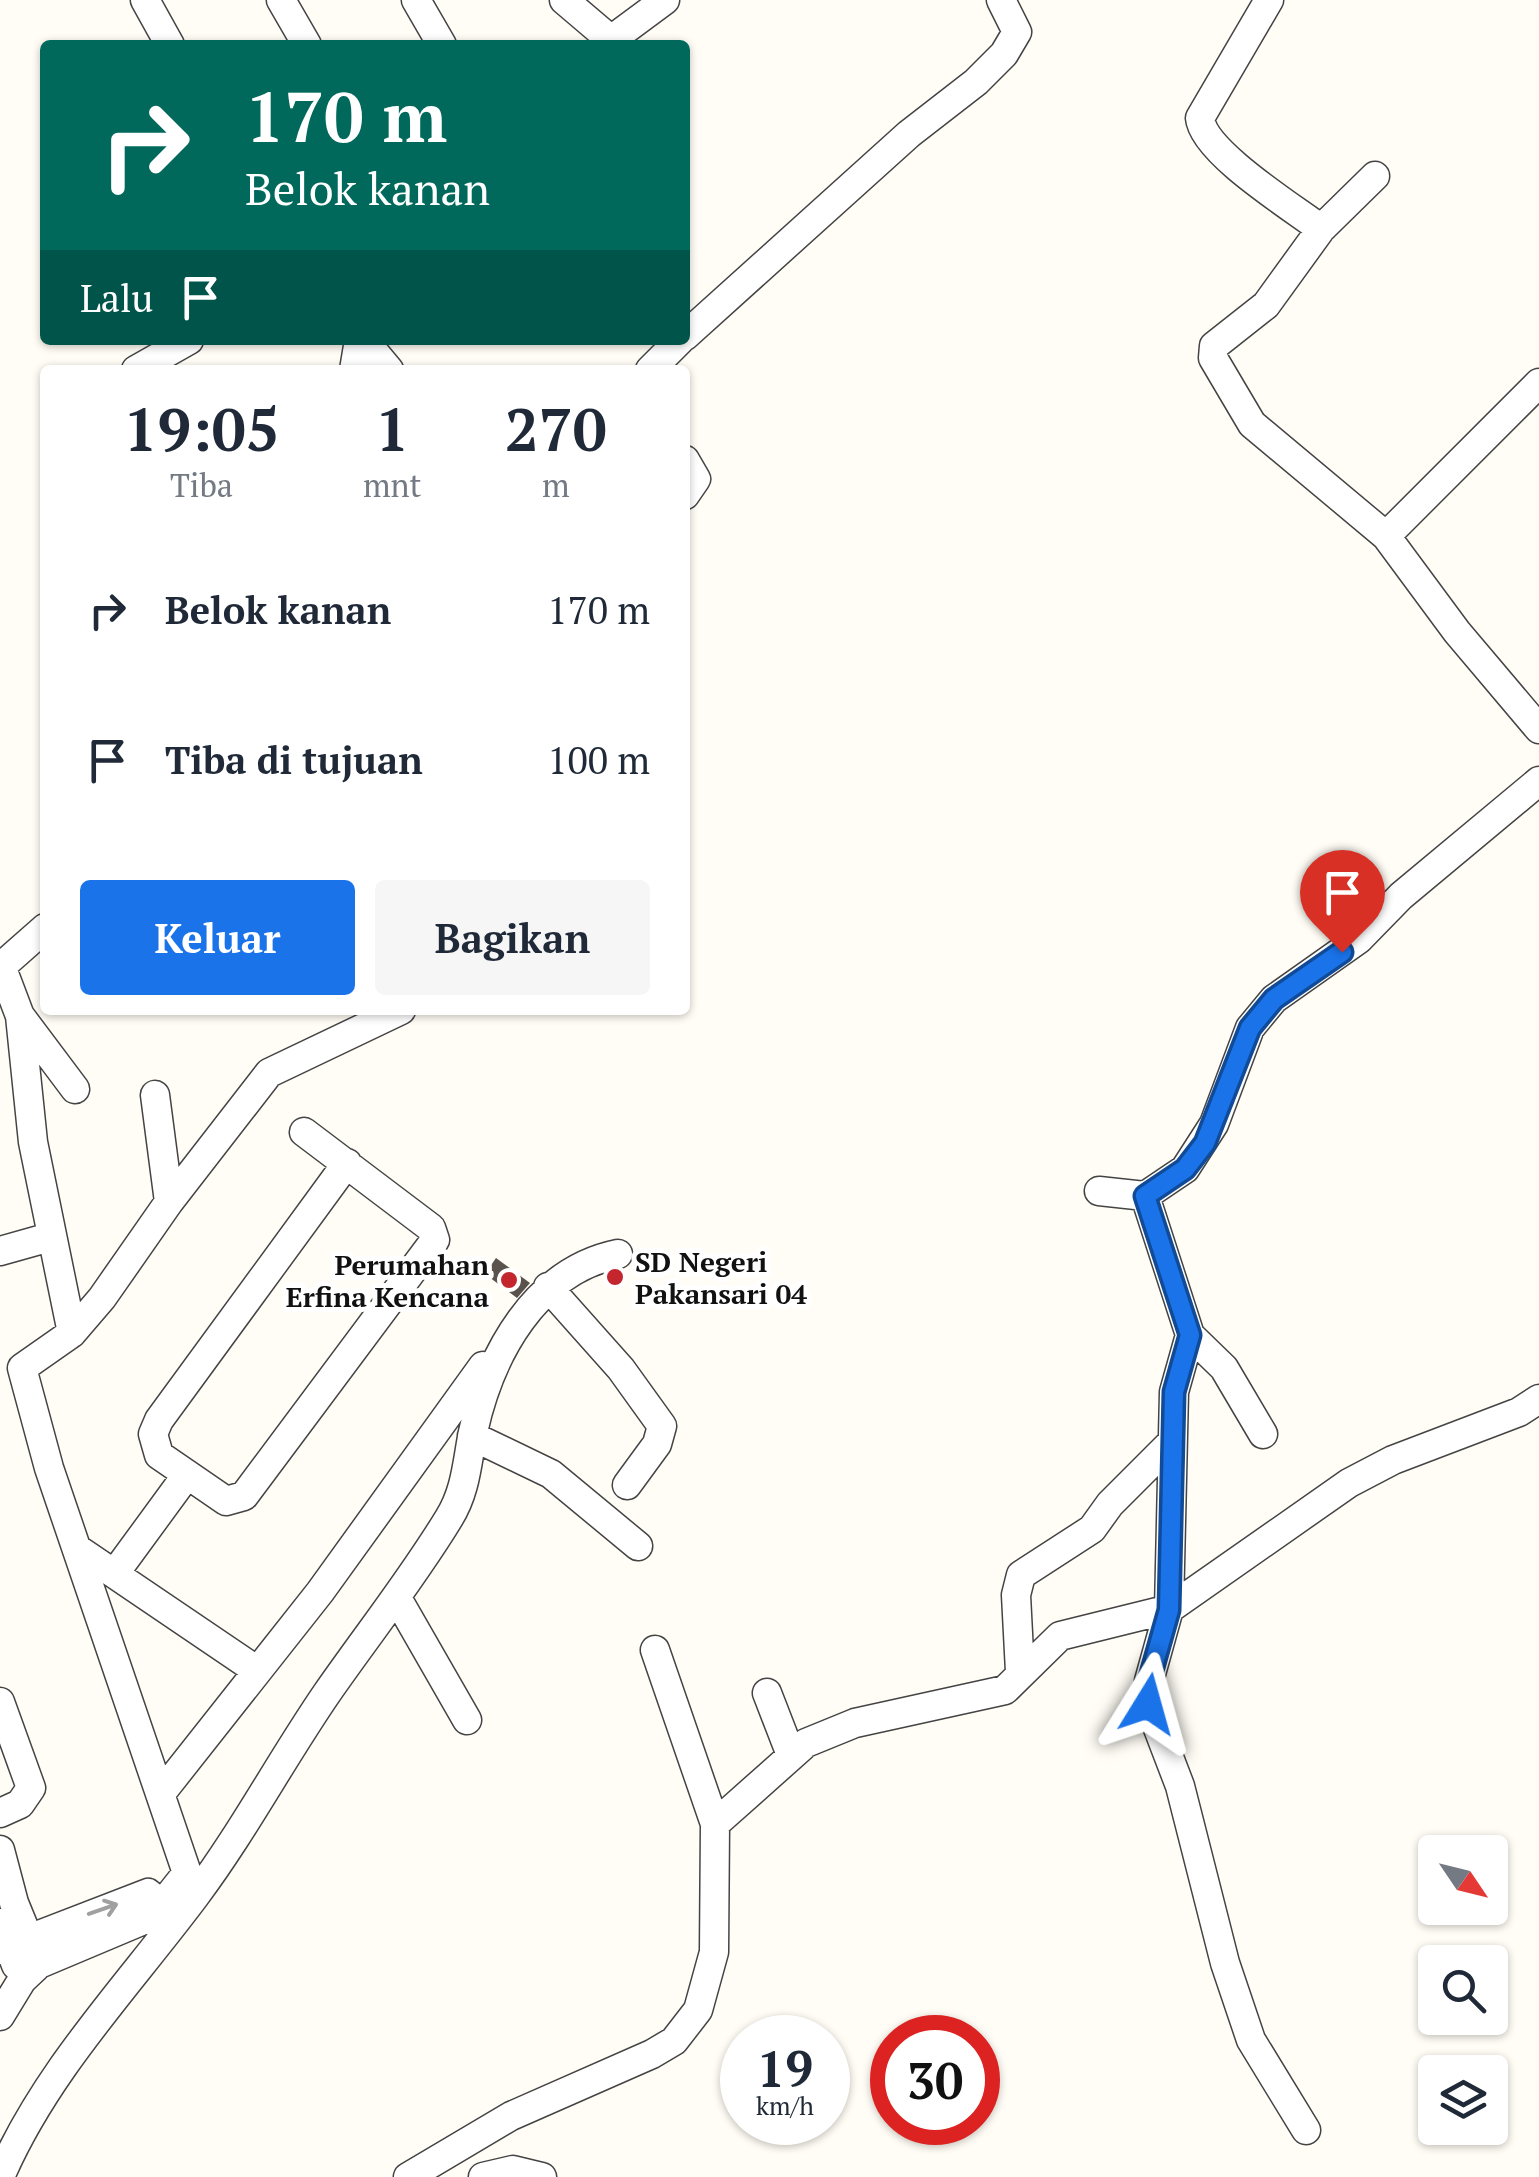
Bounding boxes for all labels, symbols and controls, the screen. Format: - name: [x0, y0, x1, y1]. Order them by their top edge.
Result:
- text: 170 m: [245, 69, 447, 162]
- icon: right: [80, 80, 210, 210]
- text: Belok kanan: [245, 158, 490, 218]
- icon: arrive: [173, 270, 228, 325]
- text: Lalu: [80, 273, 153, 323]
- text: 19:05: [123, 389, 280, 468]
- text: 1: [375, 389, 409, 468]
- text: 270: [505, 389, 607, 468]
- text: Tiba: [170, 464, 233, 506]
- text: mnt: [363, 464, 421, 506]
- text: m: [542, 464, 570, 506]
- icon: right: [80, 583, 135, 638]
- text: Belok kanan: [165, 585, 391, 635]
- text: 170 m: [547, 585, 650, 635]
- icon: arrive: [80, 733, 135, 788]
- text: Tiba di tujuan: [165, 735, 423, 785]
- text: 100 m: [547, 735, 650, 785]
- pin: [1300, 850, 1385, 953]
- icon: arrive: [1315, 865, 1370, 920]
- button: Keluar: [80, 880, 355, 995]
- button: Bagikan: [375, 880, 650, 995]
- place label: SD Negeri Pakansari 04: [635, 1243, 807, 1312]
- place label: Perumahan Erfina Kencana: [286, 1246, 489, 1315]
- marker: SD Negeri Pakansari 04: [604, 1266, 626, 1288]
- marker: Perumahan Erfina Kencana: [498, 1269, 520, 1291]
- position arrow: [1096, 1652, 1200, 1756]
- north arrow: [1418, 1835, 1508, 1925]
- map controls: [1418, 1835, 1508, 2145]
- one-way arrow: [86, 1898, 118, 1916]
- button: search: [1418, 1945, 1508, 2035]
- speed limit sign: 30: [870, 2015, 1000, 2145]
- text: 19: [757, 2035, 813, 2101]
- button: layers: [1418, 2055, 1508, 2145]
- text: km/h: [756, 2089, 814, 2122]

